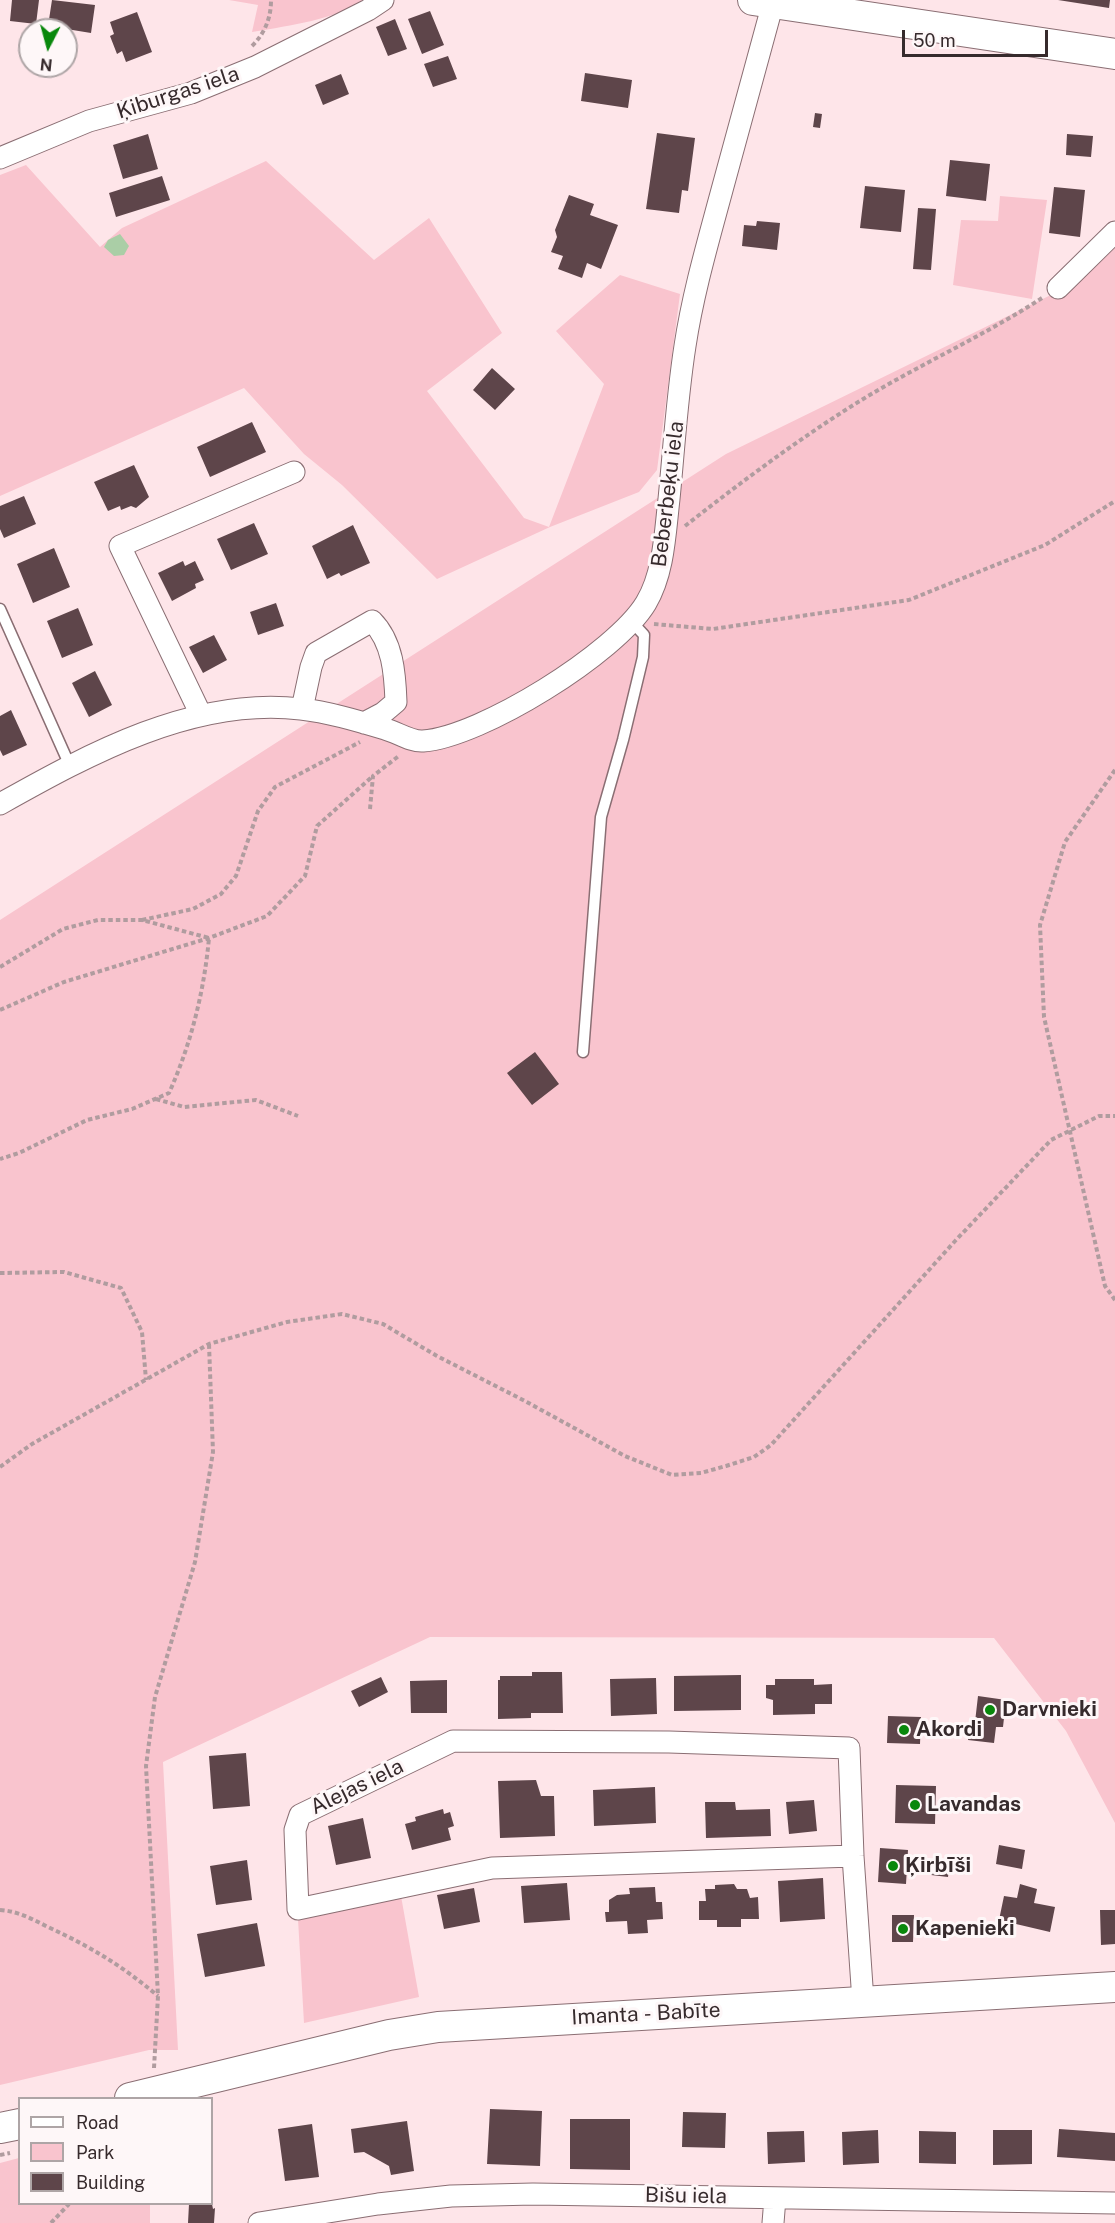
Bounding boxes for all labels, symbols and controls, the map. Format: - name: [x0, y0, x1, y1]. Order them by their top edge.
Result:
- north arrow: [18, 18, 78, 78]
- scale bar: [905, 18, 1050, 56]
- text: 50 m: [913, 30, 956, 51]
- text: N: [39, 54, 53, 75]
- street label: Ķiburgas iela: [114, 61, 242, 125]
- street label: Beberbeķu iela: [647, 420, 689, 568]
- place label: Darvnieki: [1002, 1697, 1097, 1723]
- marker: Darvnieki: [983, 1703, 997, 1717]
- place label: Akordi: [916, 1717, 982, 1743]
- marker: Akordi: [897, 1723, 911, 1737]
- street label: Alejas iela: [306, 1754, 408, 1820]
- place label: Lavandas: [927, 1792, 1021, 1818]
- marker: Lavandas: [908, 1798, 922, 1812]
- place label: Ķirbīši: [905, 1853, 971, 1879]
- marker: Ķirbīši: [886, 1859, 900, 1873]
- place label: Kapenieki: [915, 1916, 1015, 1942]
- marker: Kapenieki: [896, 1922, 910, 1936]
- street label: Imanta - Babīte: [571, 1998, 721, 2030]
- legend: [18, 2097, 213, 2205]
- text: Road: [76, 2112, 119, 2133]
- text: Park: [76, 2142, 114, 2163]
- text: Building: [76, 2172, 145, 2193]
- street label: Bišu iela: [645, 2183, 727, 2209]

